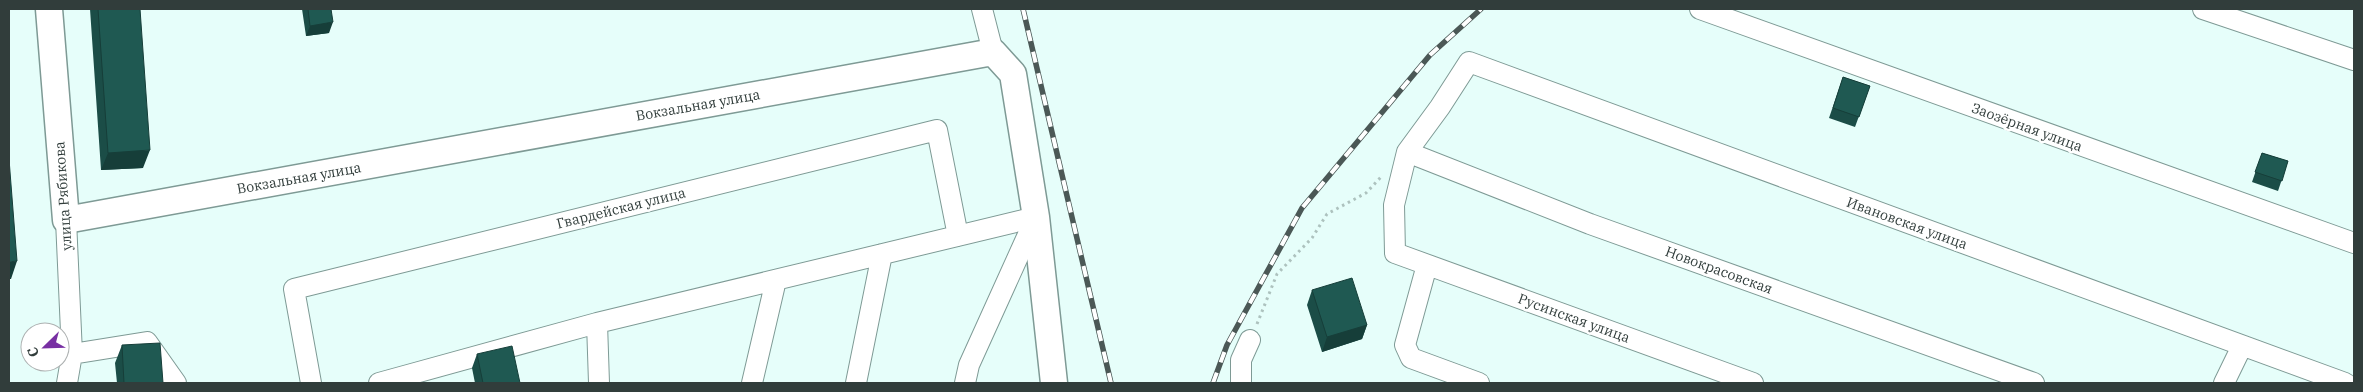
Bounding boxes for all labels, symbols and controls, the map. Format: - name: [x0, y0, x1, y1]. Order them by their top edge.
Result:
- street label: Вокзальная улица: [634, 85, 762, 125]
- street label: Заозёрная улица: [1969, 99, 2085, 156]
- street label: улица Рябикова: [50, 140, 76, 251]
- street label: Вокзальная улица: [235, 158, 363, 198]
- street label: Гвардейская улица: [555, 183, 688, 233]
- street label: Ивановская улица: [1844, 193, 1970, 253]
- street label: Новокрасовская: [1663, 242, 1775, 298]
- street label: Русинская улица: [1516, 289, 1633, 347]
- north arrow: [20, 322, 70, 372]
- text: С: [23, 344, 43, 360]

